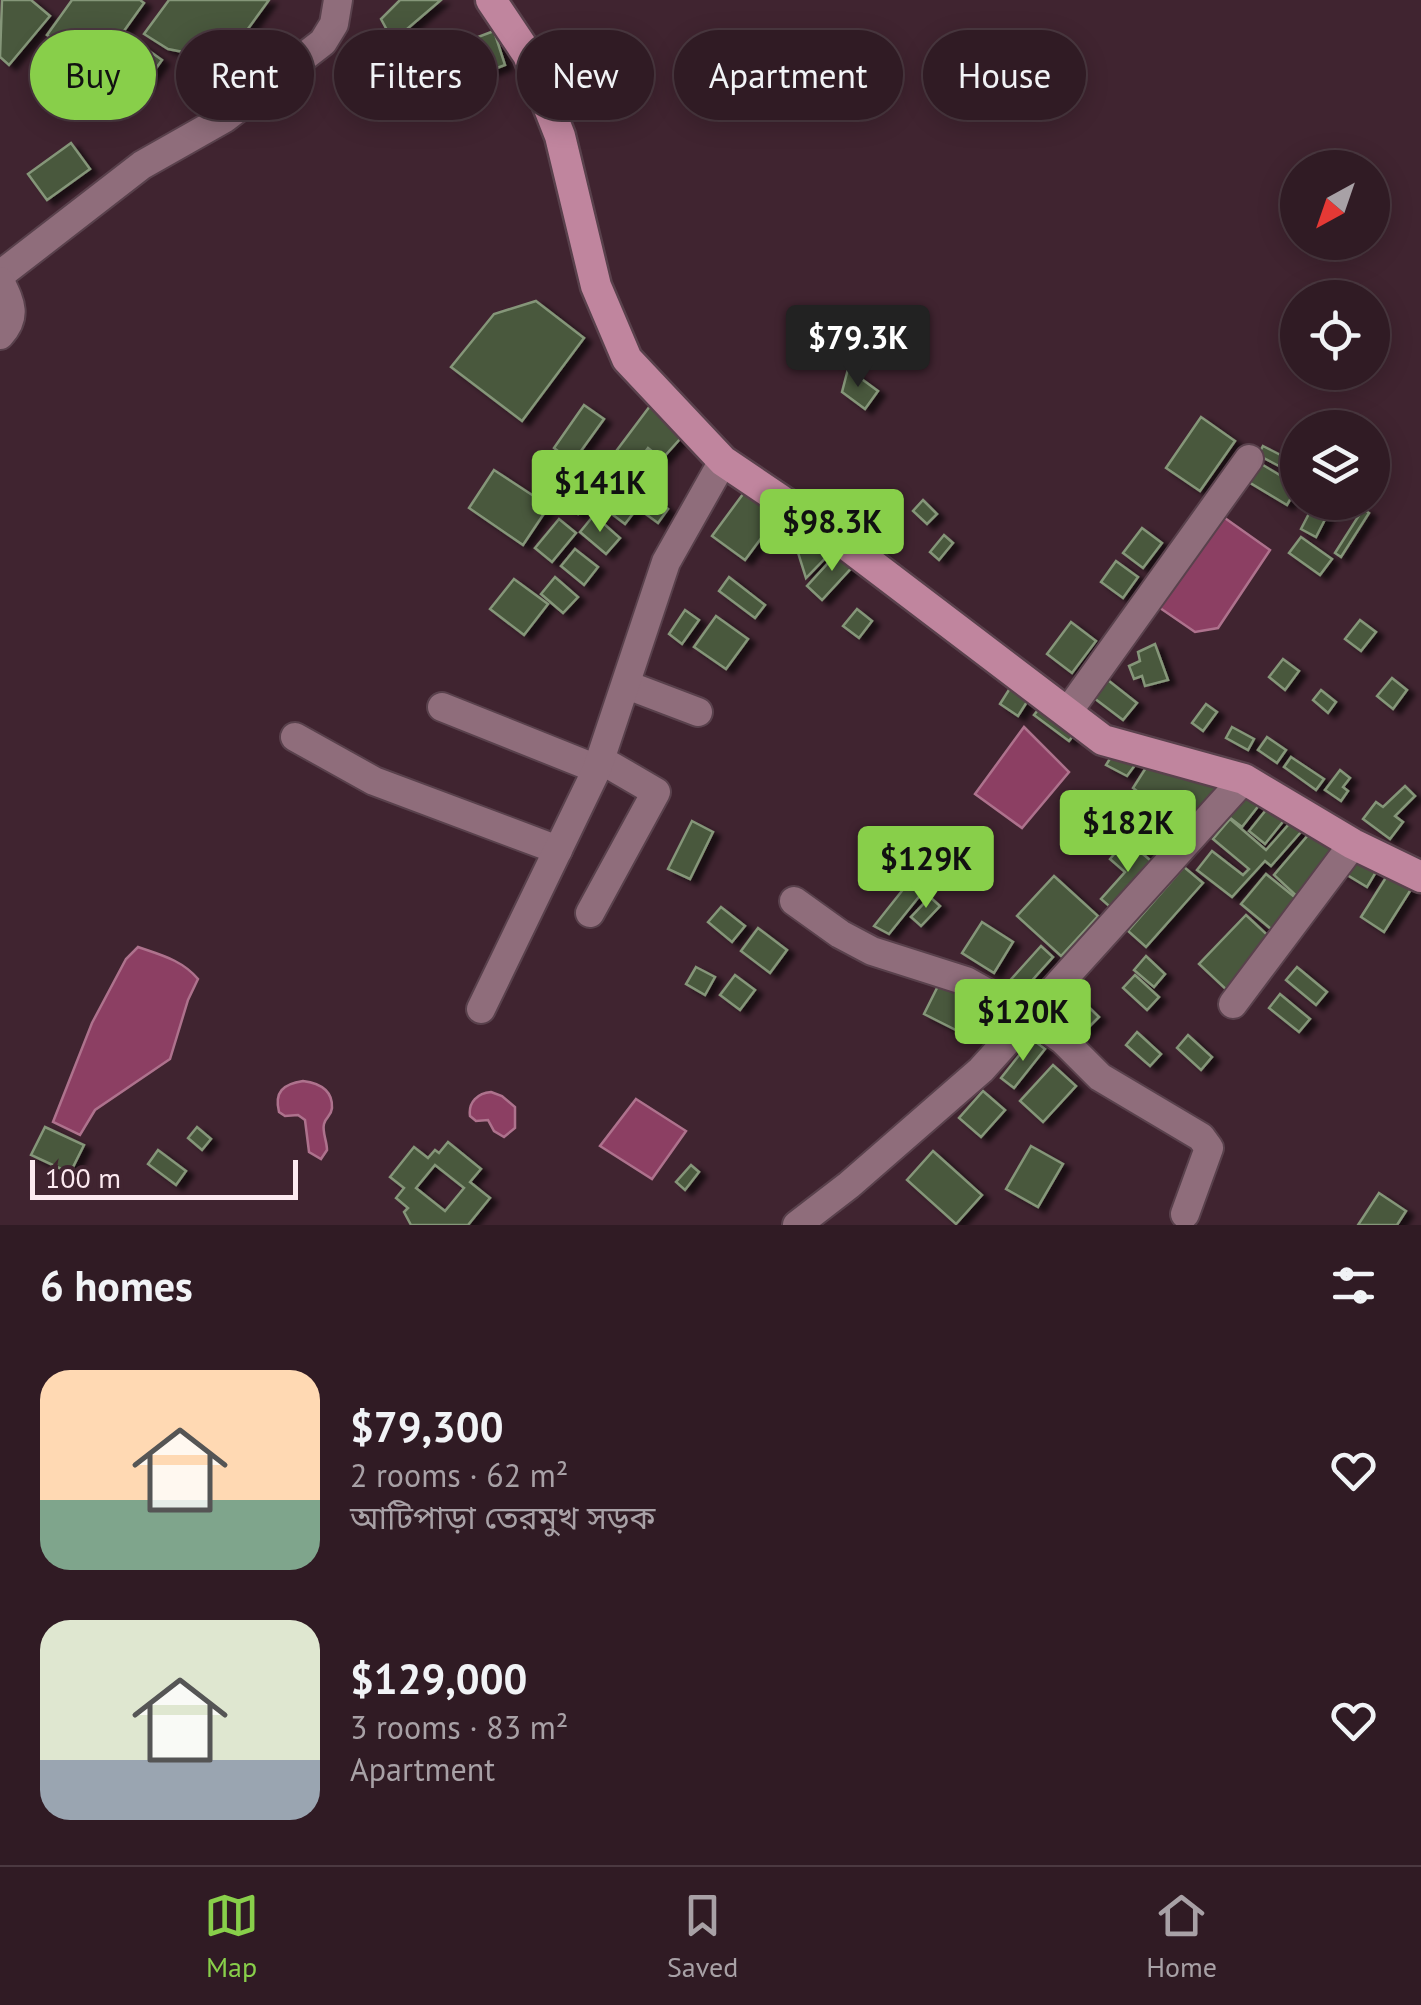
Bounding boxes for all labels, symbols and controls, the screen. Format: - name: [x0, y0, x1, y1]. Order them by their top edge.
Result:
- chip: Buy: [30, 30, 156, 120]
- chip: Rent: [176, 30, 314, 120]
- chip: Filters: [334, 30, 497, 120]
- chip: New: [517, 30, 654, 120]
- chip: Apartment: [674, 30, 903, 120]
- chip: House: [923, 30, 1086, 120]
- north arrow: [1280, 150, 1390, 260]
- map controls: [1280, 150, 1390, 520]
- button: locate: [1280, 280, 1390, 390]
- pin: $79.3K: [777, 305, 939, 390]
- text: $79.3K: [808, 316, 908, 358]
- button: layers: [1280, 410, 1390, 520]
- pin: $141K: [530, 450, 670, 535]
- text: $141K: [554, 461, 646, 503]
- pin: $98.3K: [751, 489, 913, 574]
- text: $98.3K: [782, 500, 882, 542]
- pin: $182K: [1058, 790, 1198, 875]
- text: $182K: [1082, 801, 1174, 843]
- pin: $129K: [856, 826, 996, 911]
- text: $129K: [880, 837, 972, 879]
- pin: $120K: [953, 979, 1093, 1064]
- text: $120K: [977, 990, 1069, 1032]
- scale bar: [30, 1155, 298, 1200]
- text: 100 m: [45, 1159, 121, 1196]
- text: 6 homes: [40, 1258, 193, 1313]
- icon: filters: [1326, 1258, 1381, 1313]
- text: $79,300: [350, 1399, 503, 1454]
- icon: home: [120, 1410, 240, 1530]
- icon: heart: [1326, 1443, 1381, 1498]
- text: 2 rooms · 62 m²: [350, 1454, 568, 1496]
- text: আটিপাড়া তেরমুখ সড়ক: [350, 1496, 655, 1538]
- text: $129,000: [350, 1651, 527, 1706]
- icon: home: [120, 1660, 240, 1780]
- icon: heart: [1326, 1693, 1381, 1748]
- text: 3 rooms · 83 m²: [350, 1706, 568, 1748]
- text: Apartment: [350, 1748, 495, 1790]
- tab: Map: [204, 1888, 259, 1985]
- tab: Saved: [667, 1888, 738, 1985]
- tab: Home: [1146, 1888, 1217, 1985]

